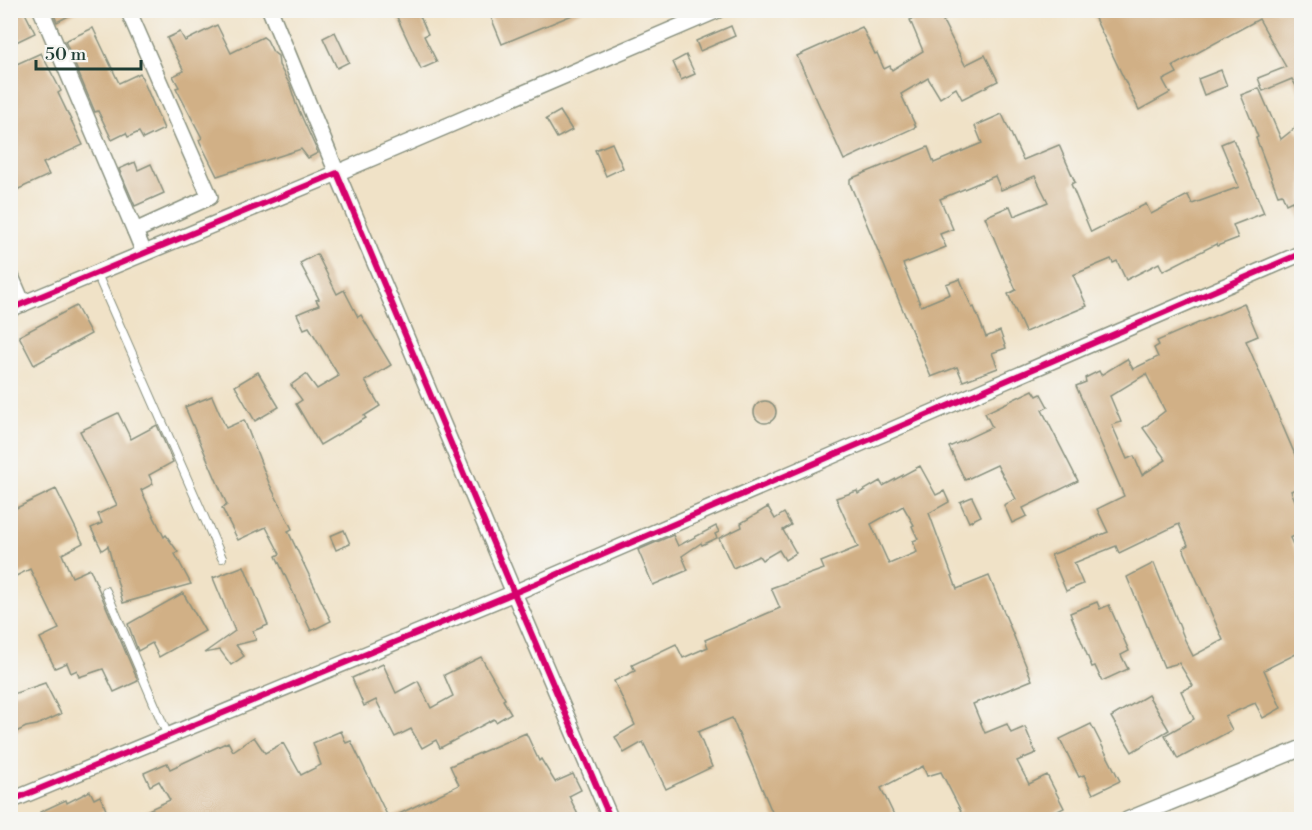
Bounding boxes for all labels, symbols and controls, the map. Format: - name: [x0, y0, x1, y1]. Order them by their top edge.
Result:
- scale bar: [36, 33, 141, 71]
- text: 50 m: [45, 43, 87, 66]

